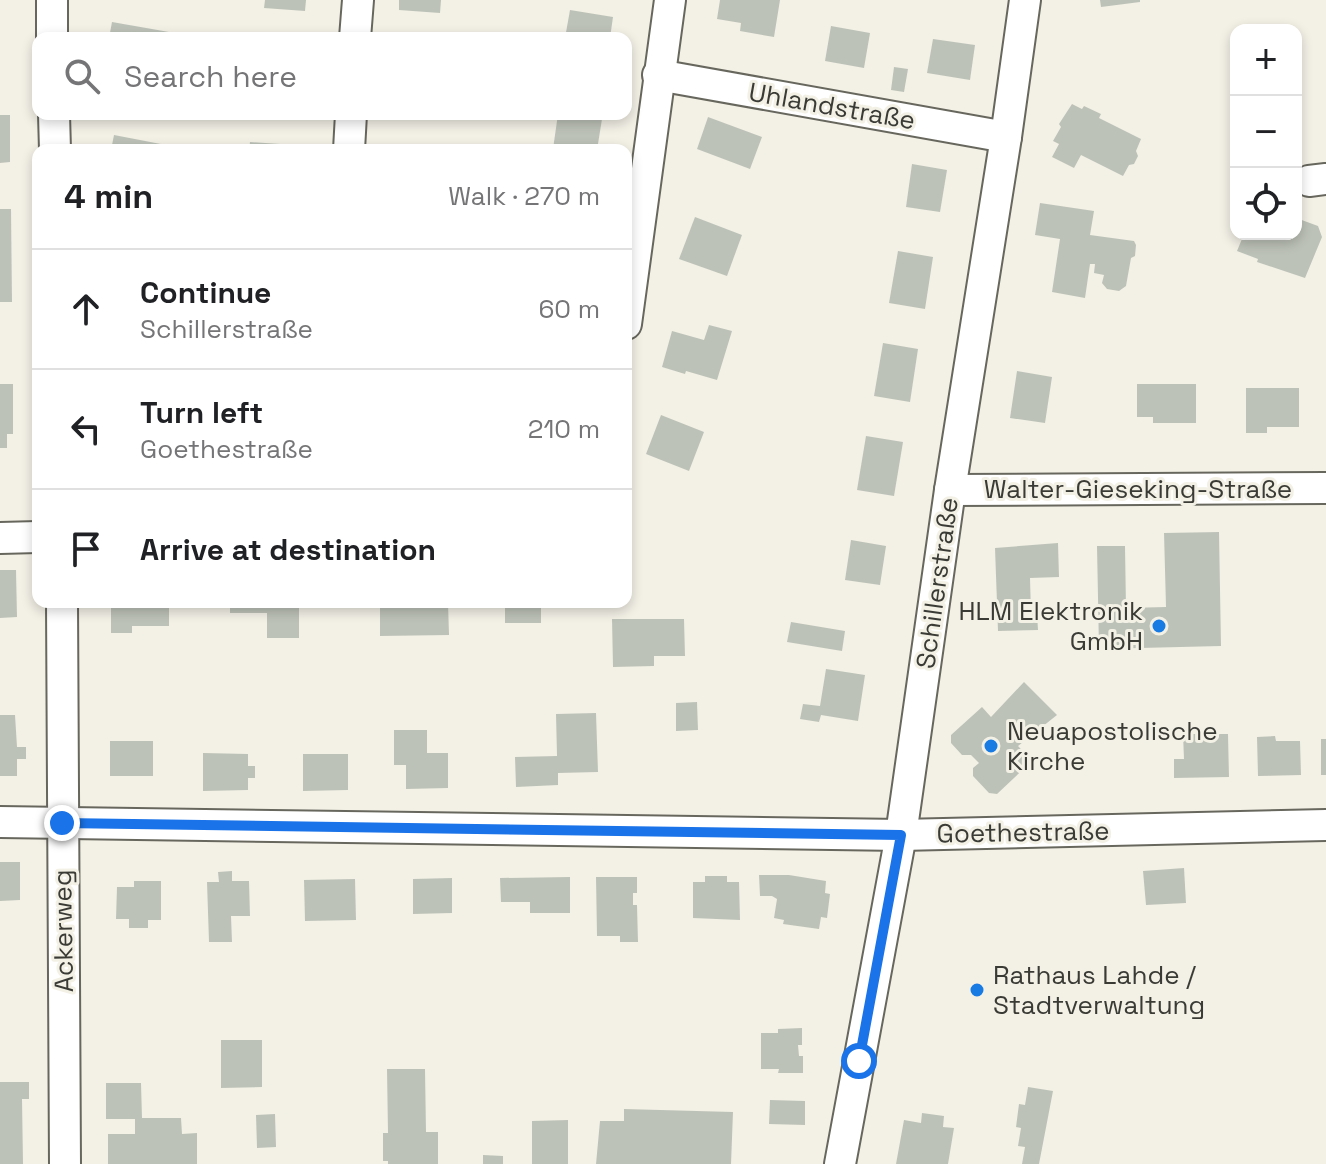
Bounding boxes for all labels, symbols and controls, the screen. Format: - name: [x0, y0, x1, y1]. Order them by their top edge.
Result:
- map controls: [1230, 24, 1302, 240]
- button: +: [1230, 24, 1302, 96]
- search box: [32, 32, 632, 120]
- icon: search: [60, 54, 104, 98]
- text: Search here: [124, 57, 297, 96]
- street label: Uhlandstraße: [746, 75, 918, 137]
- button: −: [1230, 96, 1302, 168]
- button: locate: [1230, 168, 1302, 240]
- text: 4 min: [64, 175, 153, 218]
- text: Walk · 270 m: [448, 179, 600, 213]
- text: Continue: [140, 273, 271, 312]
- icon: ahead: [64, 287, 108, 331]
- text: 60 m: [538, 292, 600, 326]
- text: Schillerstraße: [140, 312, 313, 346]
- text: Turn left: [140, 393, 263, 432]
- icon: left: [64, 407, 108, 451]
- text: 210 m: [528, 412, 600, 446]
- text: Goethestraße: [140, 432, 313, 466]
- street label: Walter-Gieseking-Straße: [984, 472, 1292, 506]
- street label: Schillerstraße: [908, 495, 966, 671]
- icon: arrive: [64, 527, 108, 571]
- text: Arrive at destination: [140, 530, 436, 569]
- place label: HLM Elektronik GmbH: [959, 594, 1143, 658]
- marker: HLM Elektronik GmbH: [1150, 617, 1168, 635]
- place label: Neuapostolische Kirche: [1007, 714, 1218, 778]
- marker: Neuapostolische Kirche: [982, 737, 1000, 755]
- route end: [44, 805, 80, 841]
- street label: Goethestraße: [936, 813, 1110, 851]
- street label: Ackerweg: [45, 869, 81, 993]
- place label: Rathaus Lahde / Stadtverwaltung: [993, 958, 1205, 1022]
- marker: Rathaus Lahde / Stadtverwaltung: [968, 981, 986, 999]
- route start: [841, 1043, 877, 1079]

